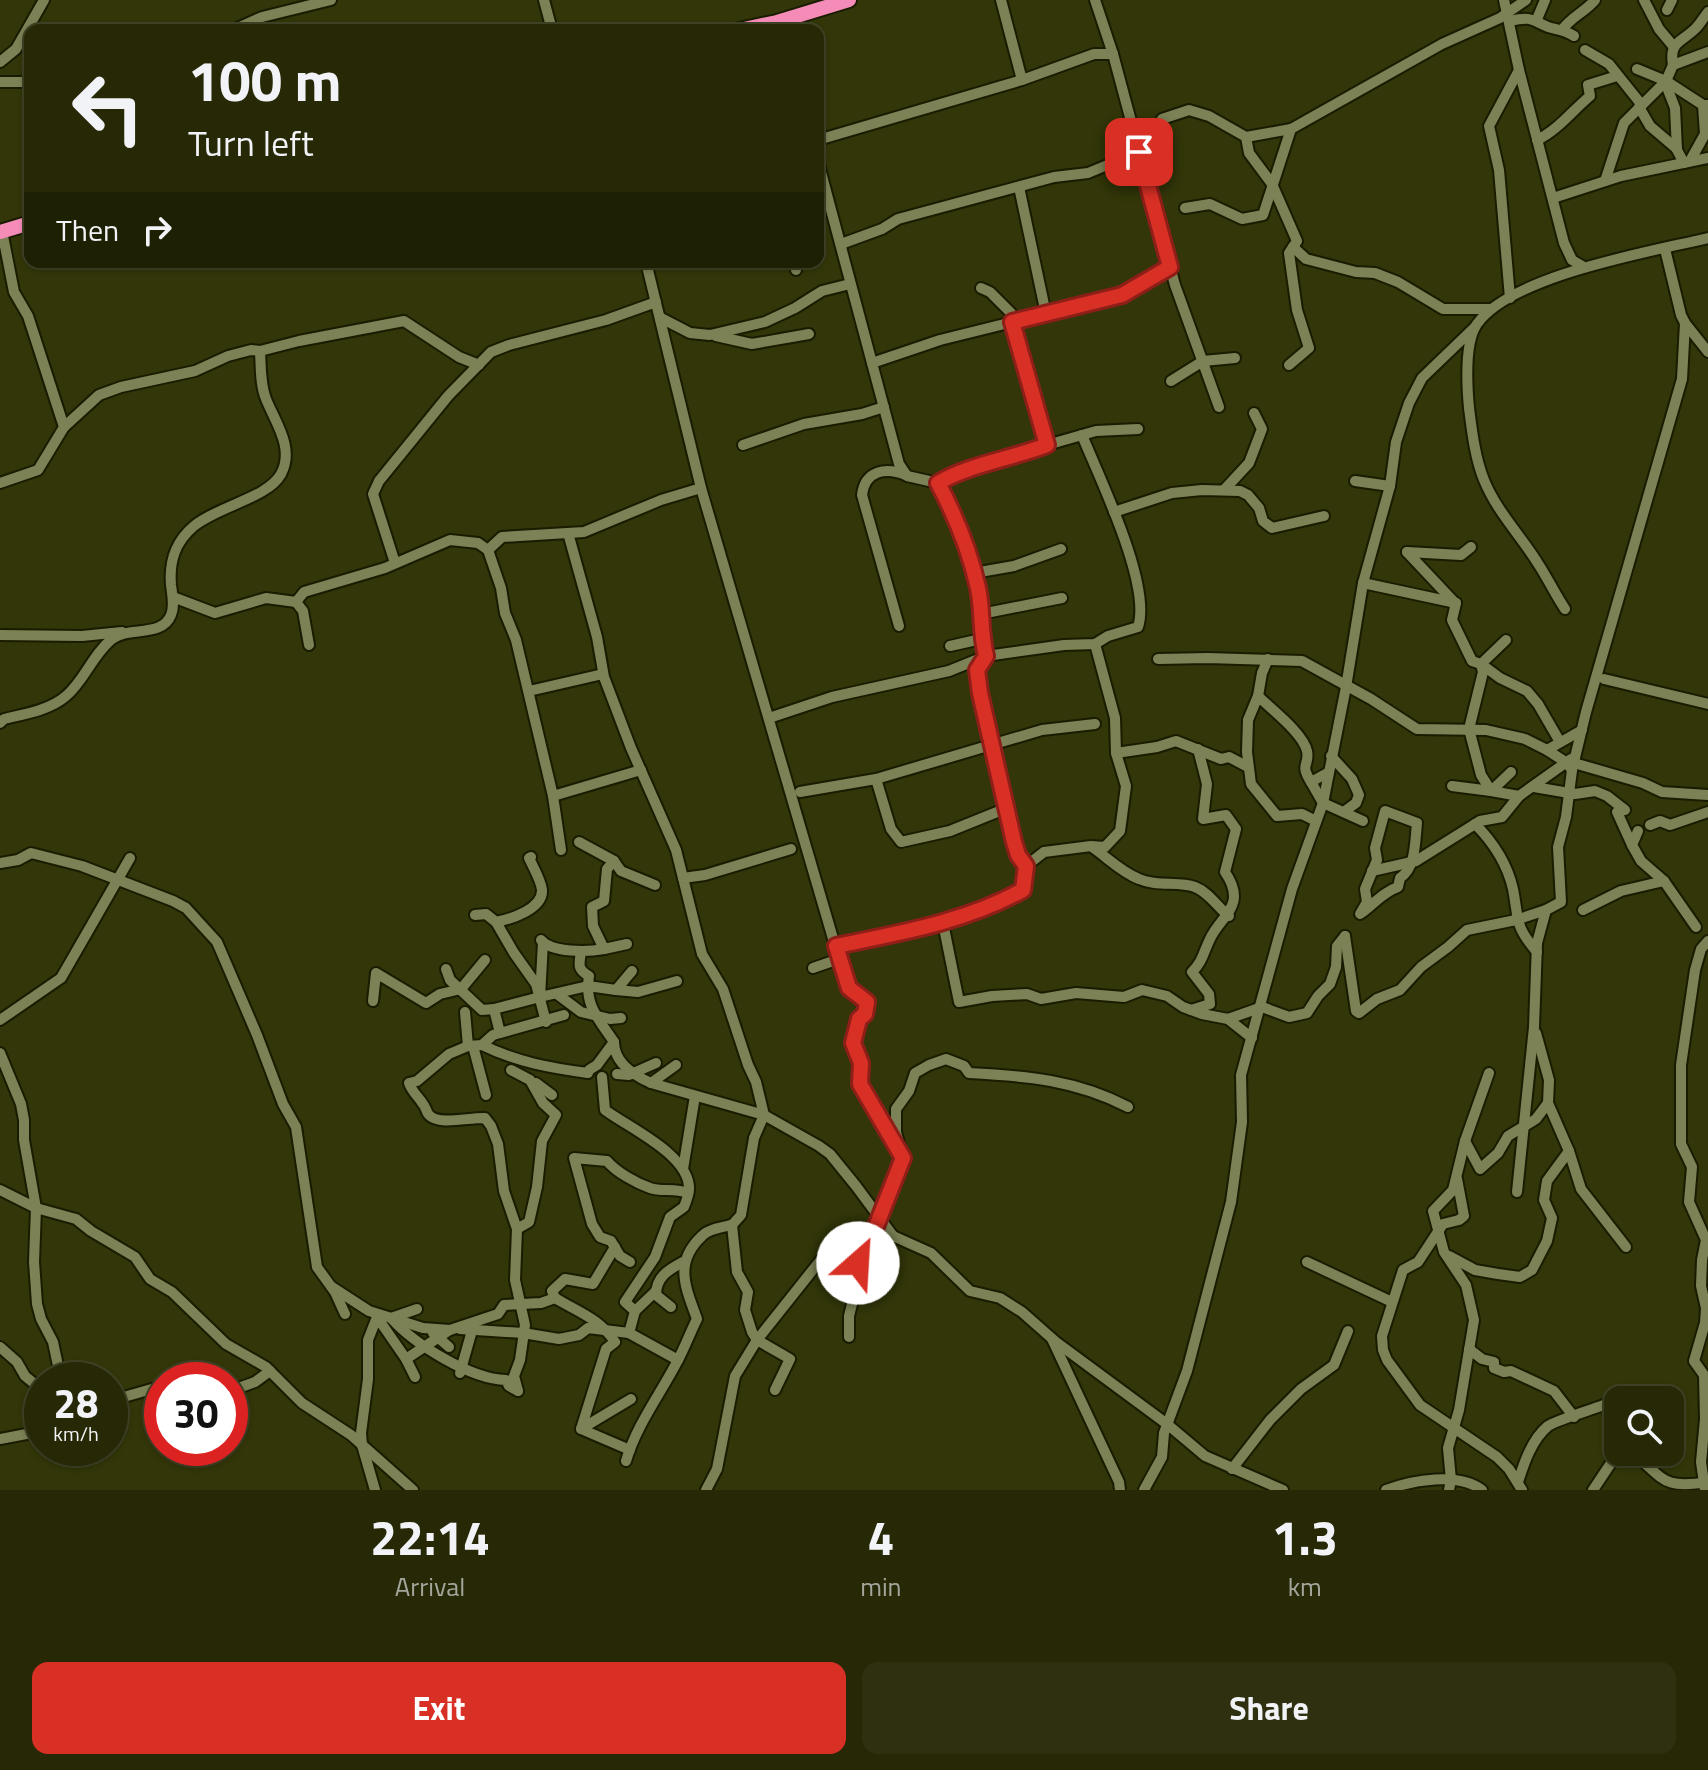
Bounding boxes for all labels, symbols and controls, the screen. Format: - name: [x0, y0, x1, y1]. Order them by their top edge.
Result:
- text: 100 m: [188, 38, 341, 123]
- icon: left: [56, 56, 160, 160]
- text: Turn left: [188, 115, 314, 170]
- pin: [1105, 118, 1173, 186]
- icon: arrive: [1117, 130, 1161, 174]
- text: Then: [56, 207, 119, 253]
- icon: right: [135, 208, 179, 252]
- position arrow: [816, 1221, 900, 1305]
- speed limit sign: 30: [144, 1362, 248, 1466]
- text: 28: [54, 1373, 98, 1434]
- map controls: [1604, 1386, 1684, 1466]
- button: search: [1604, 1386, 1684, 1466]
- text: km/h: [53, 1418, 99, 1449]
- text: 22:14: [370, 1501, 490, 1574]
- text: 4: [867, 1501, 894, 1574]
- text: 1.3: [1272, 1501, 1338, 1574]
- text: Arrival: [395, 1567, 465, 1606]
- text: min: [860, 1567, 902, 1606]
- text: km: [1288, 1567, 1322, 1606]
- button: Exit: [32, 1662, 846, 1754]
- button: Share: [862, 1662, 1676, 1754]

